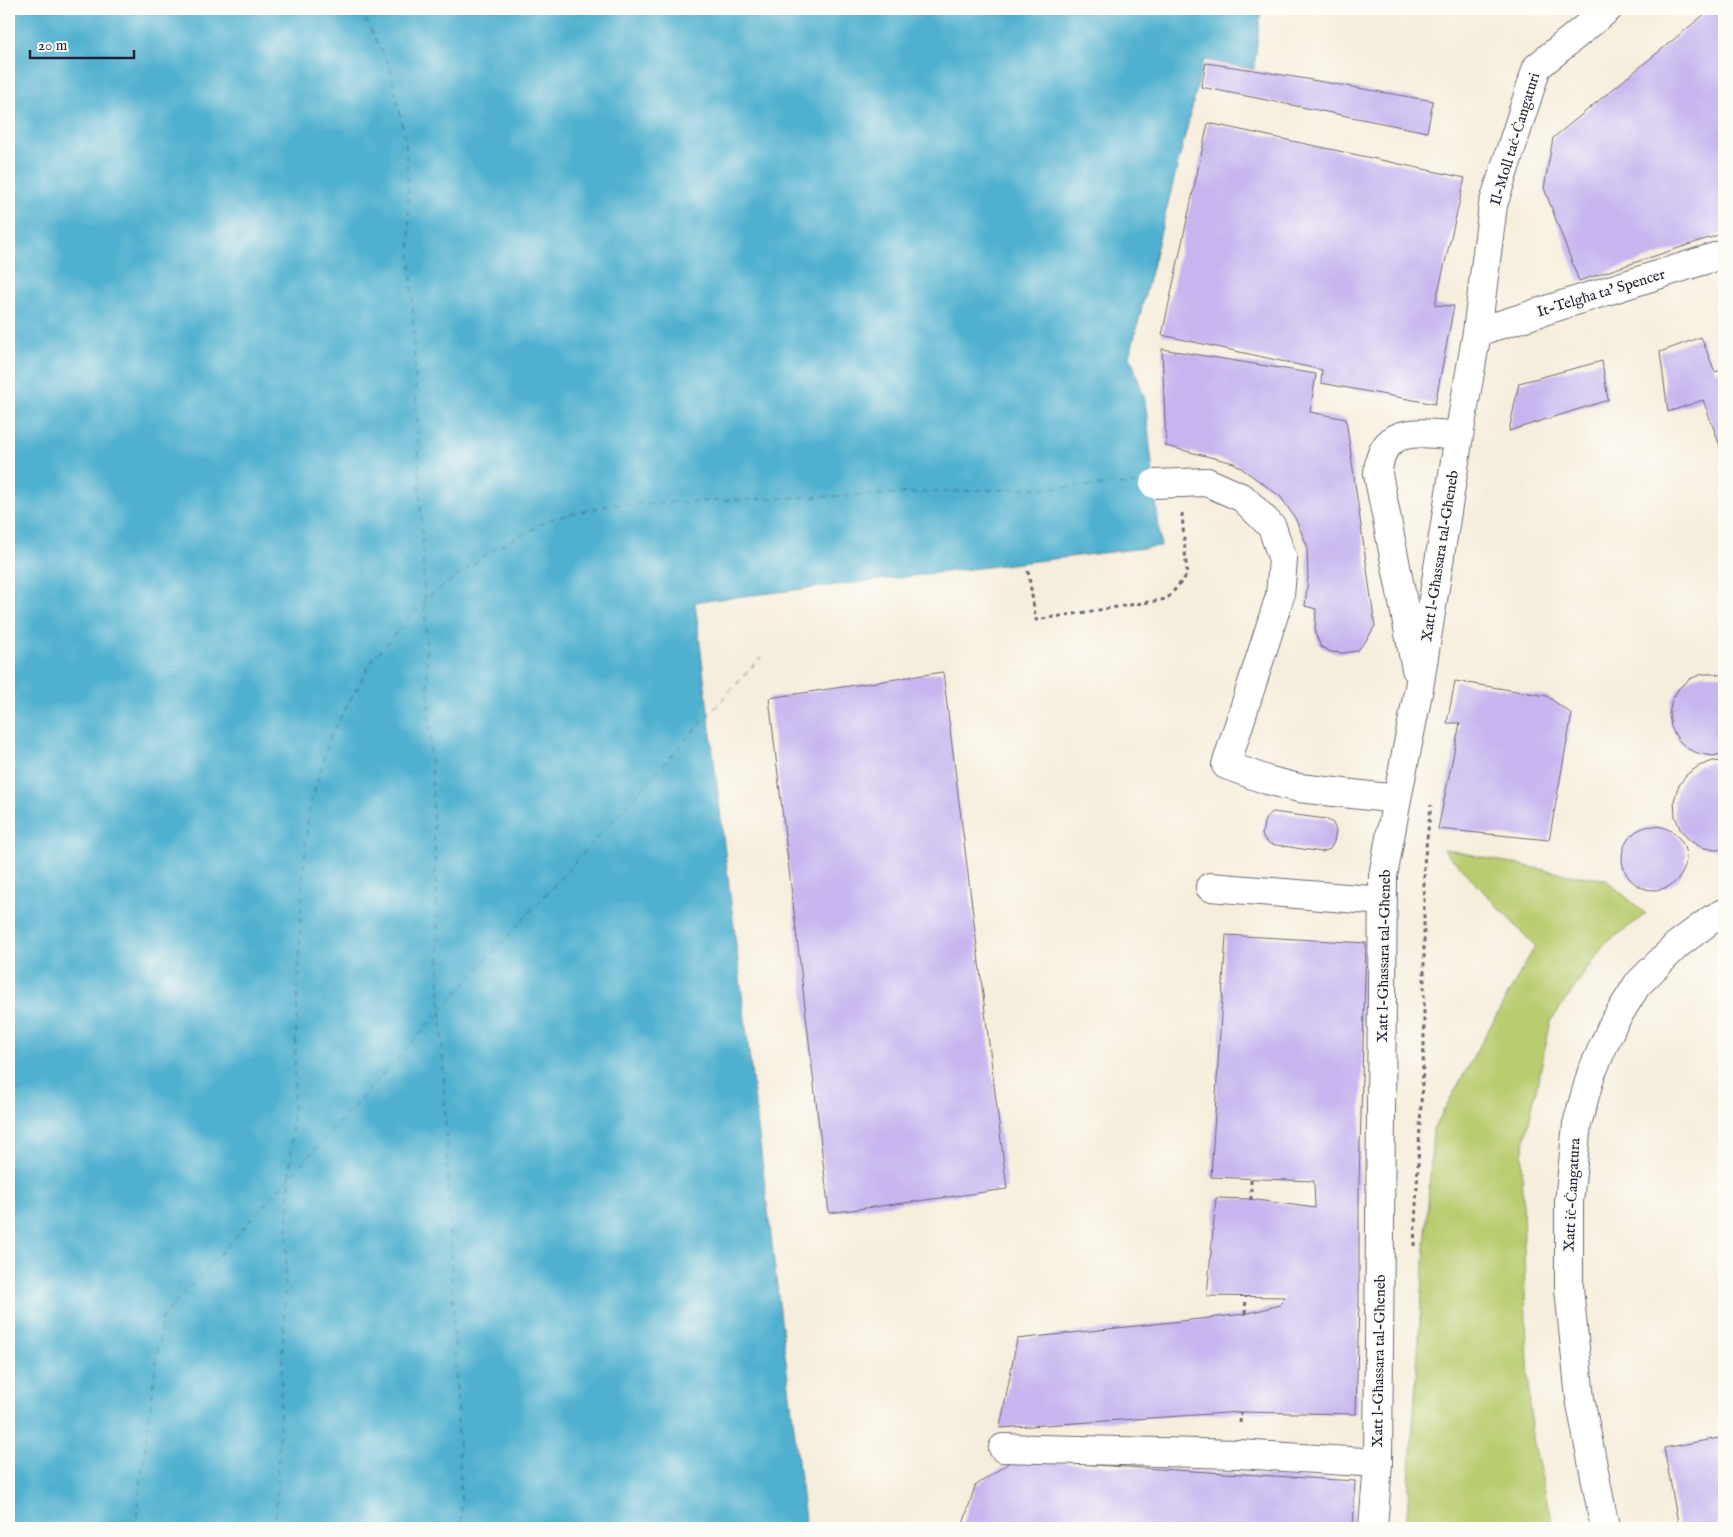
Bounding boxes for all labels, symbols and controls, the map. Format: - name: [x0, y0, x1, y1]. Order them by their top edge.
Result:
- scale bar: [30, 28, 134, 60]
- text: 20 m: [38, 36, 68, 55]
- street label: Il-Moll taċ-Ċangaturi: [1486, 70, 1544, 208]
- street label: It-Telgħa ta' Spencer: [1535, 264, 1668, 322]
- street label: Xatt l-Għassara tal-Għeneb: [1417, 469, 1463, 643]
- street label: Xatt l-Għassara tal-Għeneb: [1373, 869, 1395, 1043]
- street label: Xatt iċ-Ċangatura: [1560, 1137, 1584, 1252]
- street label: Xatt l-Għassara tal-Għeneb: [1368, 1274, 1390, 1448]

